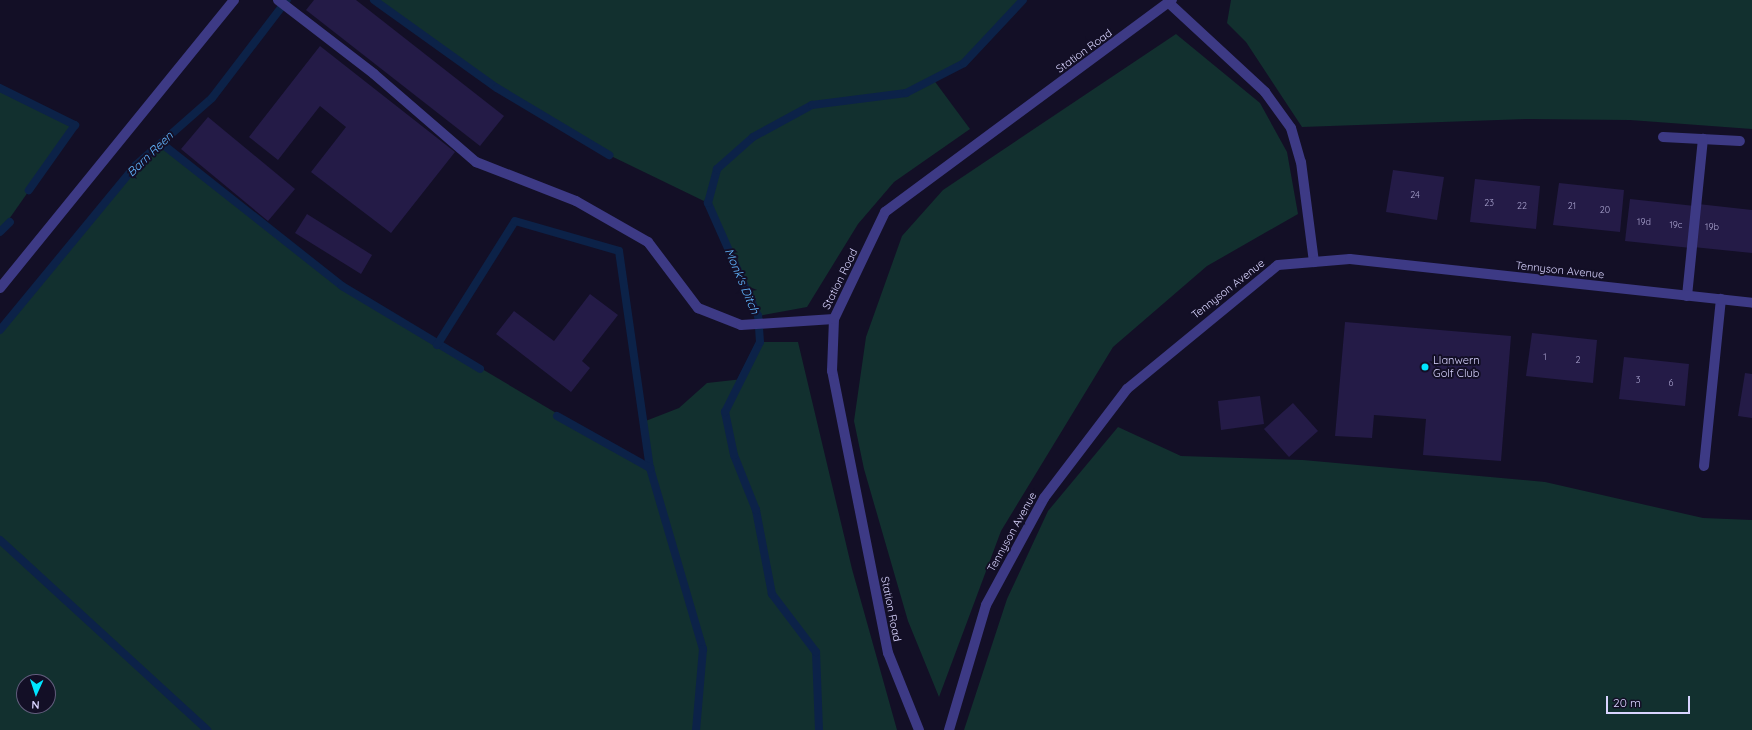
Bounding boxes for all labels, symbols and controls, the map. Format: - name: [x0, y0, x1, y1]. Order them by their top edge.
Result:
- street label: Station Road: [1053, 26, 1115, 76]
- water label: Barn Reen: [124, 129, 176, 179]
- house number: 24: [1410, 190, 1420, 200]
- house number: 23: [1484, 198, 1494, 208]
- house number: 22: [1517, 201, 1527, 211]
- house number: 21: [1568, 201, 1576, 211]
- house number: 20: [1600, 205, 1610, 215]
- house number: 19d: [1637, 217, 1651, 227]
- house number: 19c: [1669, 220, 1683, 230]
- house number: 19b: [1705, 222, 1719, 232]
- water label: Monk's Ditch: [722, 246, 762, 316]
- street label: Station Road: [820, 246, 860, 312]
- street label: Tennyson Avenue: [1189, 256, 1267, 322]
- street label: Tennyson Avenue: [1515, 259, 1605, 281]
- house number: 1: [1543, 352, 1547, 362]
- place label: Llanwern Golf Club: [1433, 354, 1479, 380]
- house number: 2: [1576, 355, 1580, 365]
- marker: Llanwern Golf Club: [1420, 362, 1430, 372]
- house number: 3: [1636, 375, 1640, 385]
- house number: 6: [1669, 378, 1673, 388]
- street label: Tennyson Avenue: [985, 490, 1039, 574]
- street label: Station Road: [878, 575, 904, 643]
- north arrow: [16, 674, 56, 714]
- scale bar: [1608, 688, 1692, 714]
- text: 20 m: [1613, 695, 1641, 710]
- text: N: [31, 698, 40, 712]

